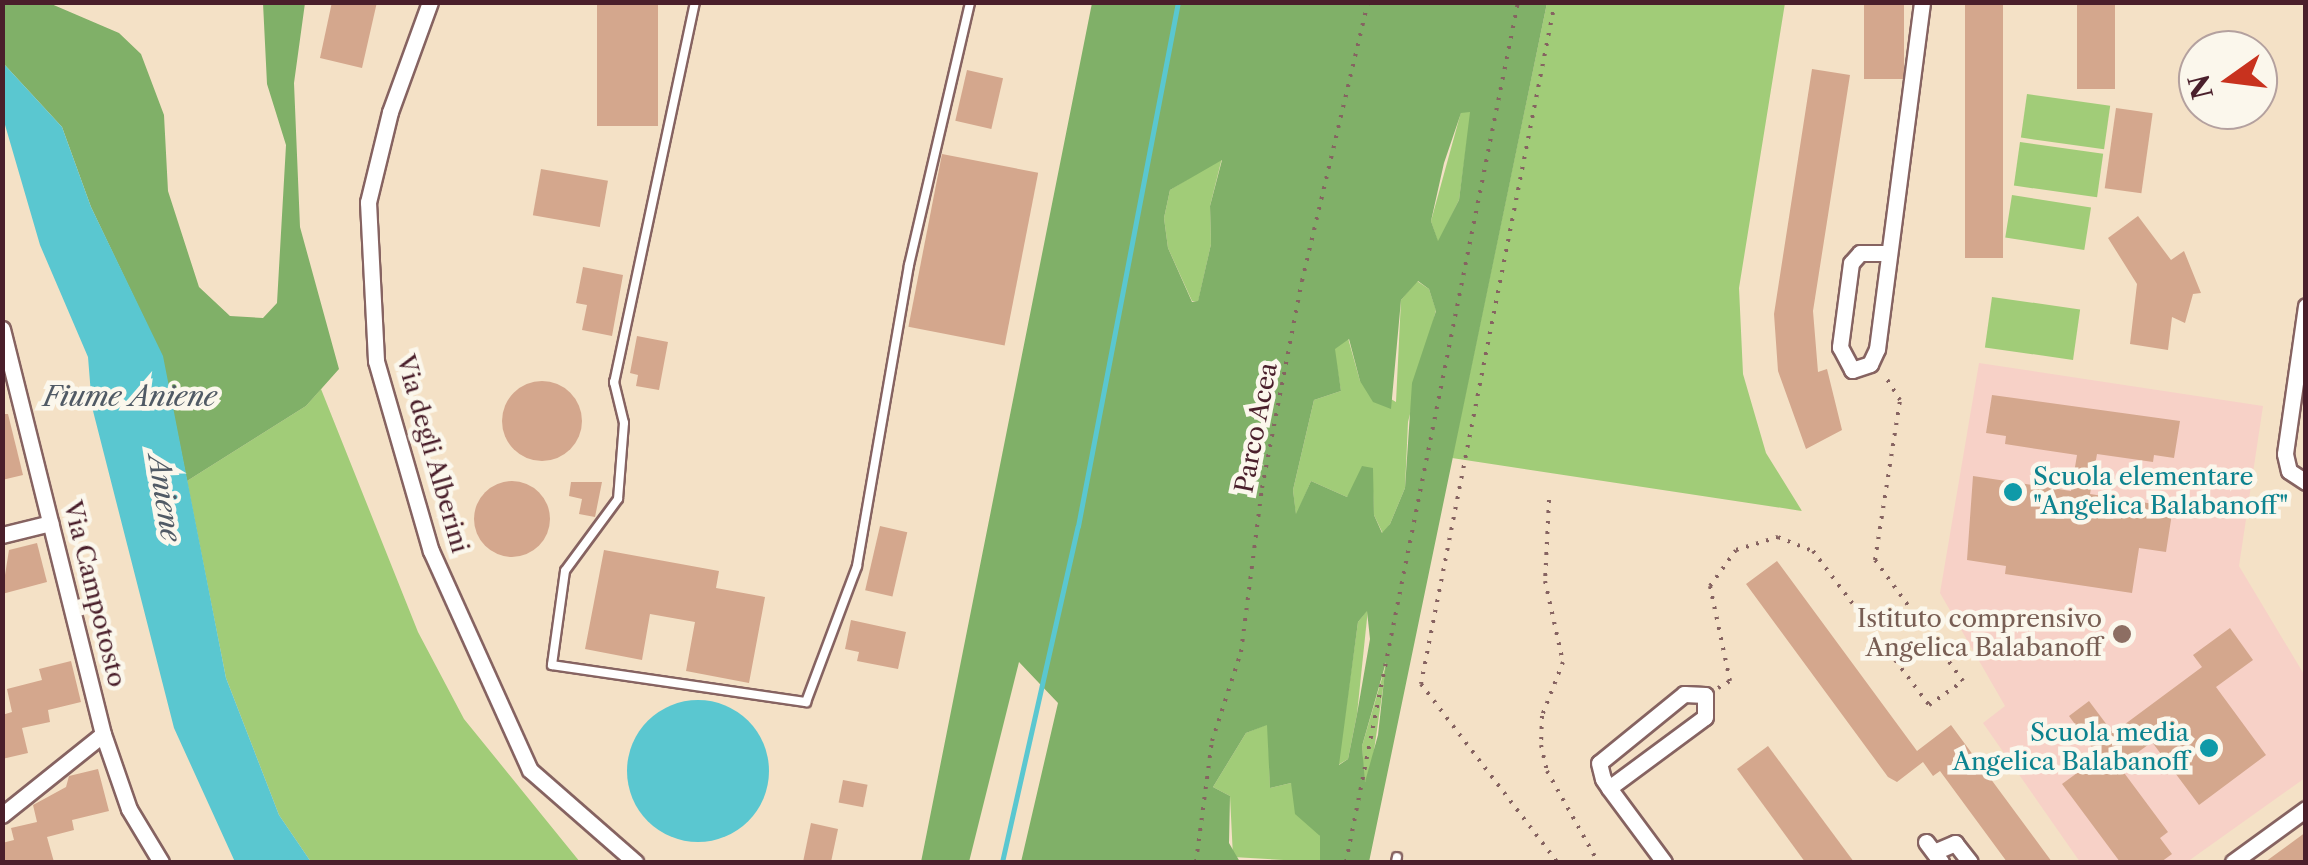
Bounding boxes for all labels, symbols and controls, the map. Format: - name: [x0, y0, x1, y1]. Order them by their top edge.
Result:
- north arrow: [2178, 30, 2278, 130]
- text: N: [2181, 71, 2220, 103]
- street label: Via degli Alberini: [389, 351, 475, 557]
- street label: Parco Acea: [1230, 360, 1284, 496]
- water label: Fiume Aniene: [43, 379, 217, 413]
- water label: Aniene: [142, 452, 188, 544]
- place label: Scuola elementare "Angelica Balabanoff": [2033, 463, 2289, 522]
- marker: Scuola elementare "Angelica Balabanoff": [2002, 481, 2024, 503]
- street label: Via Campotosto: [56, 498, 132, 690]
- place label: Istituto comprensivo Angelica Balabanoff: [1857, 605, 2102, 664]
- marker: Istituto comprensivo Angelica Balabanoff: [2111, 623, 2133, 645]
- place label: Scuola media Angelica Balabanoff: [1952, 719, 2189, 778]
- marker: Scuola media Angelica Balabanoff: [2198, 737, 2220, 759]

